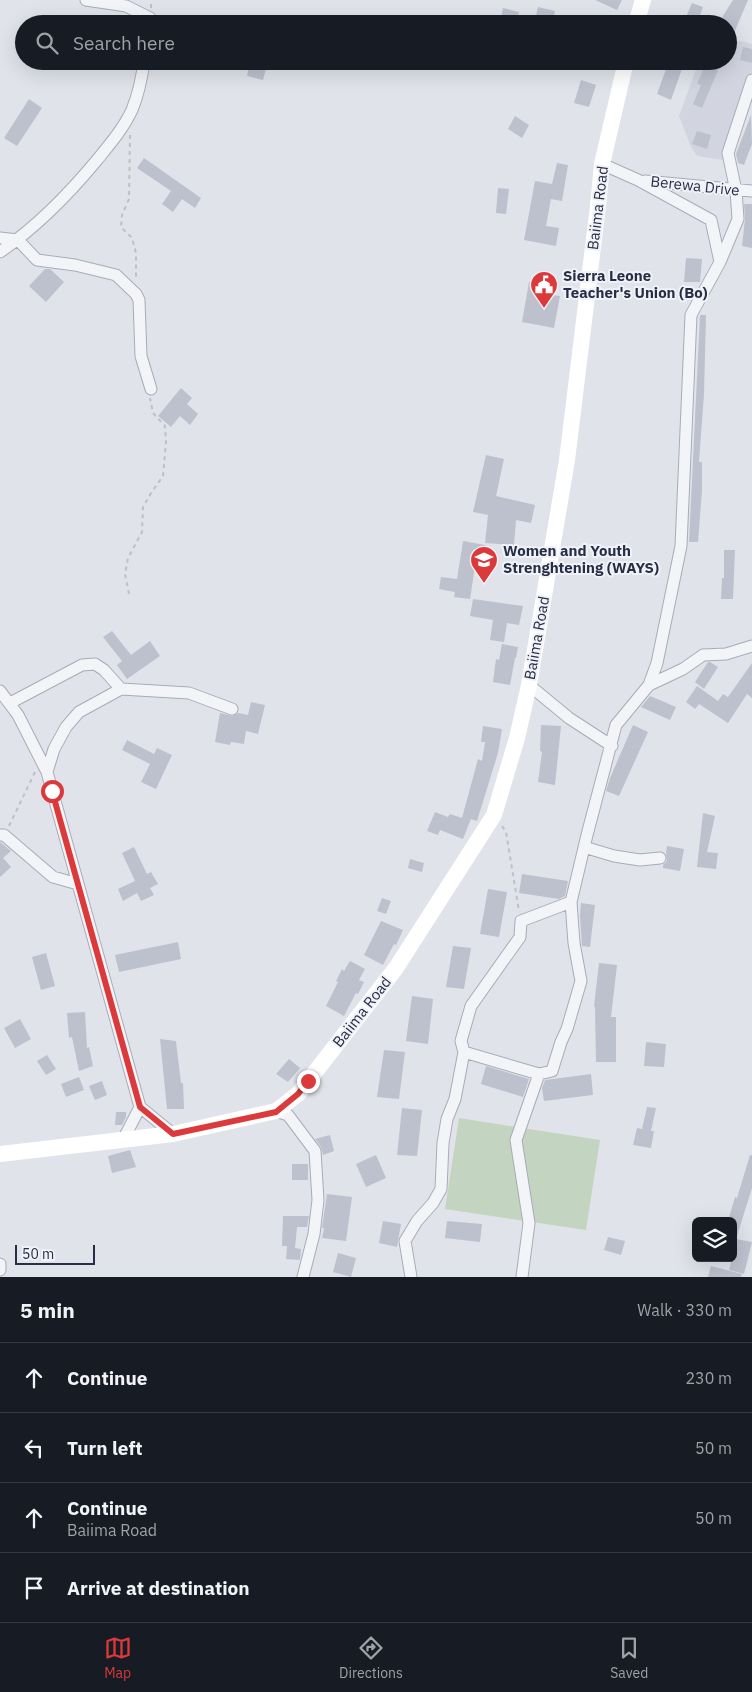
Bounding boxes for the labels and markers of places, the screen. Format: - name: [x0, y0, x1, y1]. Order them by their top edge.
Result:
- place label: Sierra Leone Teacher's Union (Bo): [563, 266, 708, 302]
- public building icon: Sierra Leone Teacher's Union (Bo): [529, 270, 559, 309]
- place label: Women and Youth Strenghtening (WAYS): [503, 541, 659, 577]
- school or university icon: Women and Youth Strenghtening (WAYS): [469, 545, 499, 584]

